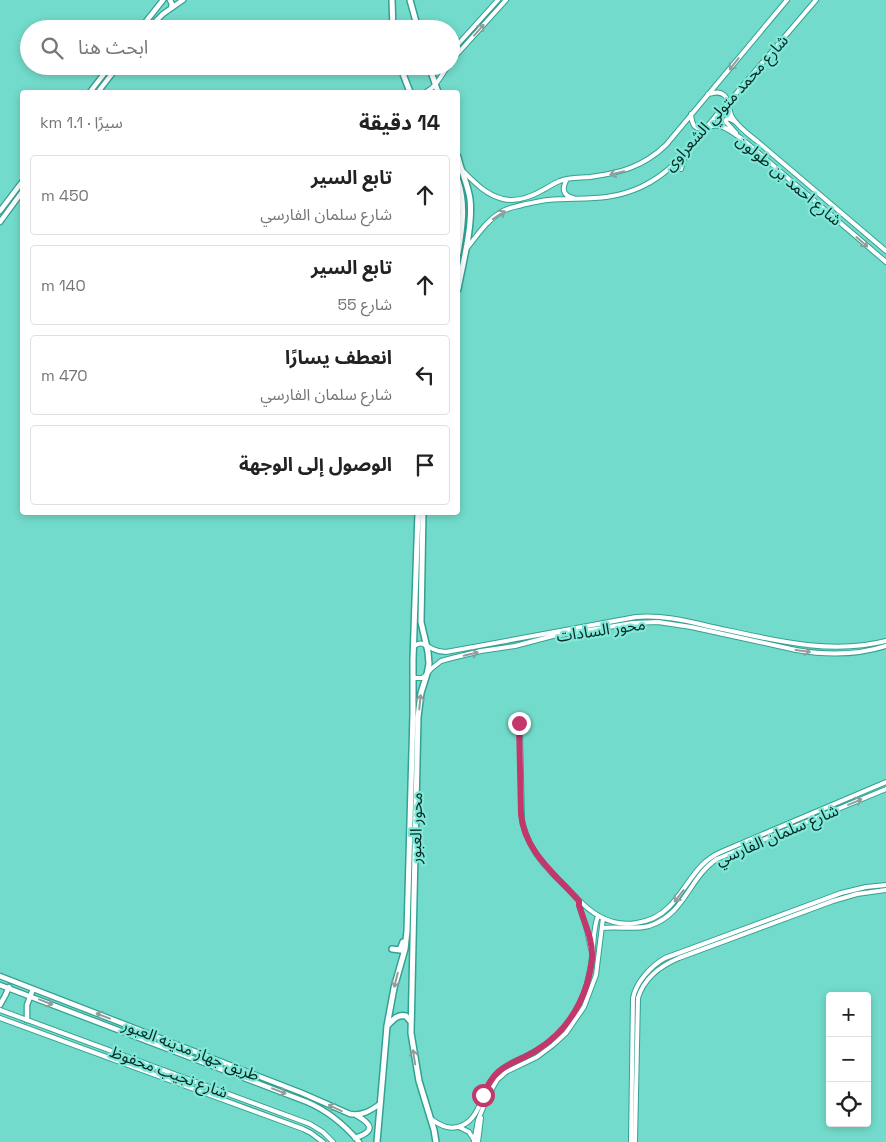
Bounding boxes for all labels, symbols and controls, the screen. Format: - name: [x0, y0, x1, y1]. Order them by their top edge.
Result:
- search box: [20, 20, 460, 75]
- one-way arrow: [473, 24, 485, 37]
- street label: شارع محمد متولي الشعراوى: [659, 30, 794, 177]
- icon: search: [38, 34, 66, 62]
- text: ابحث هنا: [78, 35, 148, 60]
- one-way arrow: [728, 57, 739, 70]
- text: 14 دقيقة: [359, 109, 440, 136]
- text: سيرًا · 1.1 km: [40, 112, 123, 133]
- street label: شارع احمد بن طولون: [731, 130, 846, 232]
- text: تابع السير: [311, 165, 392, 190]
- one-way arrow: [609, 168, 625, 178]
- icon: ahead: [411, 181, 439, 209]
- text: 450 m: [41, 185, 89, 206]
- text: شارع سلمان الفارسي: [260, 204, 392, 225]
- one-way arrow: [492, 209, 506, 220]
- one-way arrow: [855, 237, 868, 248]
- text: تابع السير: [311, 255, 392, 280]
- icon: ahead: [411, 271, 439, 299]
- text: 140 m: [41, 275, 86, 296]
- text: شارع 55: [338, 294, 392, 315]
- text: انعطف يسارًا: [285, 345, 392, 370]
- icon: left: [411, 361, 439, 389]
- text: 470 m: [41, 365, 88, 386]
- text: شارع سلمان الفارسي: [260, 384, 392, 405]
- icon: arrive: [411, 451, 439, 479]
- text: الوصول إلى الوجهة: [239, 452, 392, 477]
- street label: محور السادات: [555, 613, 647, 647]
- one-way arrow: [794, 646, 810, 656]
- one-way arrow: [463, 649, 479, 658]
- one-way arrow: [415, 694, 425, 710]
- route end: [508, 712, 531, 735]
- street label: محور العبور: [405, 792, 427, 865]
- one-way arrow: [847, 796, 862, 806]
- street label: شارع سلمان الفارسي: [712, 800, 843, 872]
- one-way arrow: [673, 889, 684, 902]
- one-way arrow: [391, 971, 400, 987]
- map controls: [826, 992, 871, 1127]
- button: +: [826, 992, 871, 1037]
- one-way arrow: [37, 998, 53, 1007]
- one-way arrow: [96, 1011, 111, 1020]
- street label: طريق جهاز مدينه العبور: [119, 1014, 263, 1086]
- button: −: [826, 1037, 871, 1082]
- street label: شارع نجيب محفوظ: [106, 1041, 231, 1105]
- one-way arrow: [409, 1049, 419, 1065]
- button: locate: [826, 1082, 871, 1127]
- route start: [472, 1084, 495, 1107]
- one-way arrow: [271, 1087, 286, 1096]
- one-way arrow: [328, 1103, 343, 1112]

